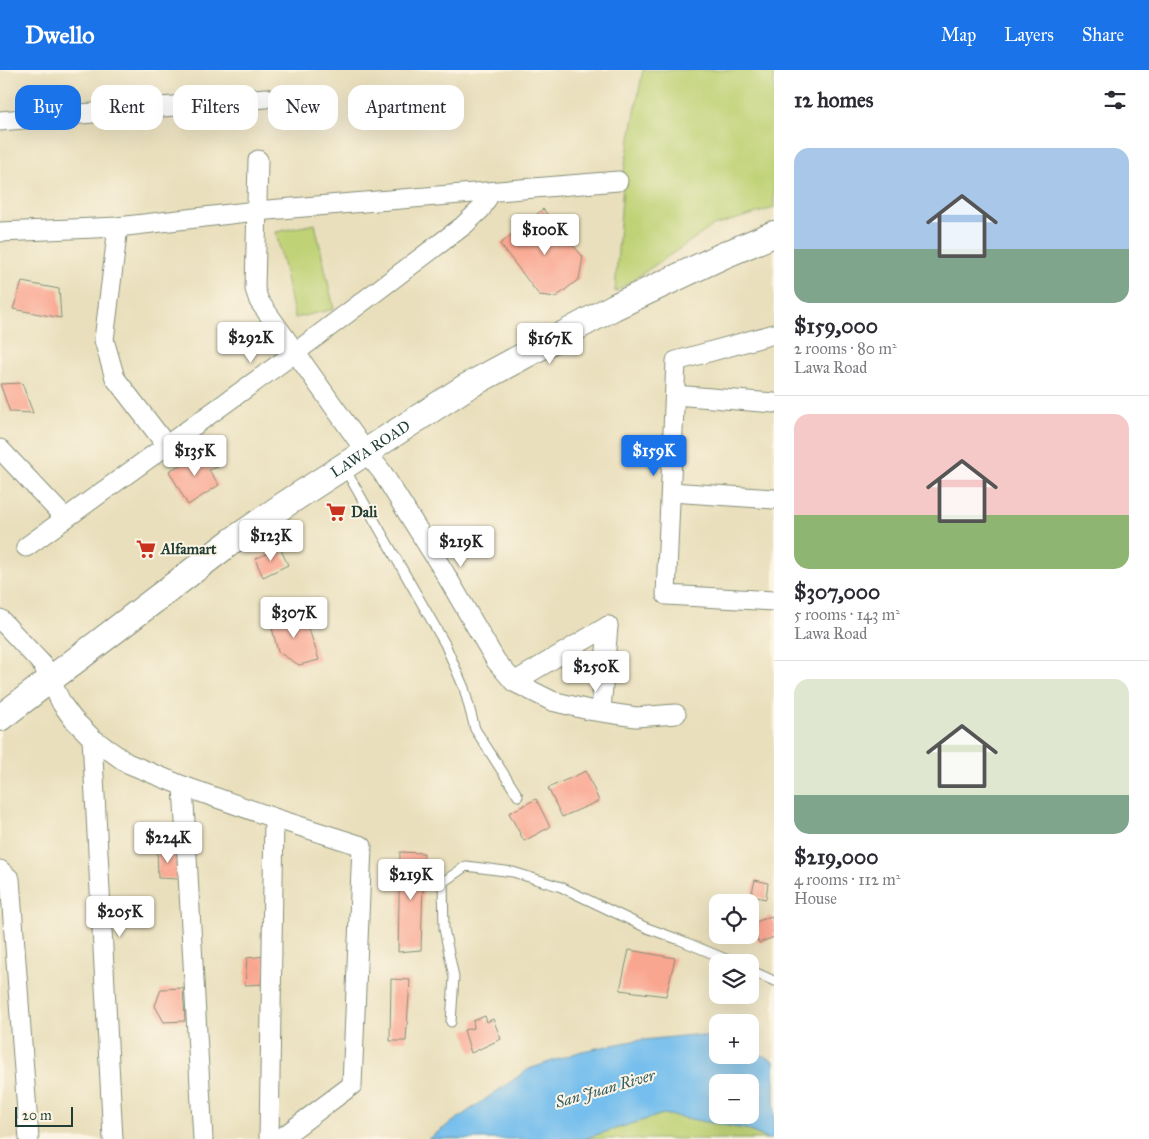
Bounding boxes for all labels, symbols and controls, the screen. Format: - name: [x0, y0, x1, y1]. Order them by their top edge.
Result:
- text: Dwello: [25, 20, 95, 50]
- text: Map: [941, 24, 976, 46]
- text: Layers: [1004, 24, 1054, 46]
- text: Share: [1082, 24, 1124, 46]
- chip: Buy: [15, 85, 81, 130]
- chip: Rent: [91, 85, 163, 130]
- chip: Filters: [173, 85, 258, 130]
- chip: New: [268, 85, 338, 130]
- chip: Apartment: [348, 85, 464, 130]
- icon: filters: [1101, 86, 1129, 114]
- text: 12 homes: [794, 87, 873, 113]
- icon: home: [917, 181, 1007, 271]
- pin: $100K: [510, 214, 580, 256]
- text: $100K: [522, 220, 568, 239]
- text: $159,000: [794, 313, 878, 339]
- pin: $292K: [216, 322, 286, 364]
- pin: $167K: [515, 322, 585, 365]
- text: $292K: [228, 328, 274, 347]
- text: $167K: [528, 329, 572, 348]
- text: 2 rooms · 80 m²: [794, 339, 897, 358]
- text: Lawa Road: [794, 358, 867, 377]
- street label: LAWA ROAD: [327, 417, 414, 481]
- pin: $135K: [160, 434, 230, 477]
- pin: $159K: [619, 434, 689, 477]
- text: $135K: [174, 441, 216, 460]
- text: $159K: [632, 441, 676, 460]
- icon: home: [917, 446, 1007, 536]
- supermarket icon: Dali: [325, 501, 347, 523]
- place label: Dali: [351, 503, 378, 521]
- pin: $123K: [236, 520, 306, 562]
- text: $123K: [250, 526, 292, 545]
- pin: $219K: [426, 526, 496, 568]
- text: $219K: [439, 532, 483, 551]
- supermarket icon: Alfamart: [135, 538, 157, 560]
- place label: Alfamart: [160, 540, 217, 558]
- text: $307,000: [794, 579, 880, 605]
- pin: $307K: [259, 596, 329, 639]
- text: $307K: [271, 603, 317, 622]
- text: 5 rooms · 143 m²: [794, 605, 900, 624]
- text: Lawa Road: [794, 624, 867, 643]
- pin: $250K: [561, 650, 631, 693]
- text: $250K: [573, 657, 619, 676]
- icon: home: [917, 711, 1007, 801]
- pin: $224K: [133, 822, 203, 864]
- text: $224K: [145, 828, 191, 847]
- text: $219,000: [794, 844, 878, 870]
- pin: $219K: [376, 858, 446, 901]
- text: $219K: [389, 865, 433, 884]
- text: 4 rooms · 112 m²: [794, 870, 900, 889]
- text: House: [794, 889, 837, 908]
- map controls: [709, 894, 759, 1124]
- button: locate: [709, 894, 759, 944]
- pin: $205K: [85, 896, 155, 938]
- text: $205K: [97, 902, 143, 921]
- button: layers: [709, 954, 759, 1004]
- button: +: [709, 1014, 759, 1064]
- water label: San Juan River: [552, 1065, 658, 1112]
- button: −: [709, 1074, 759, 1124]
- scale bar: [15, 1104, 72, 1127]
- text: 20 m: [22, 1107, 52, 1124]

